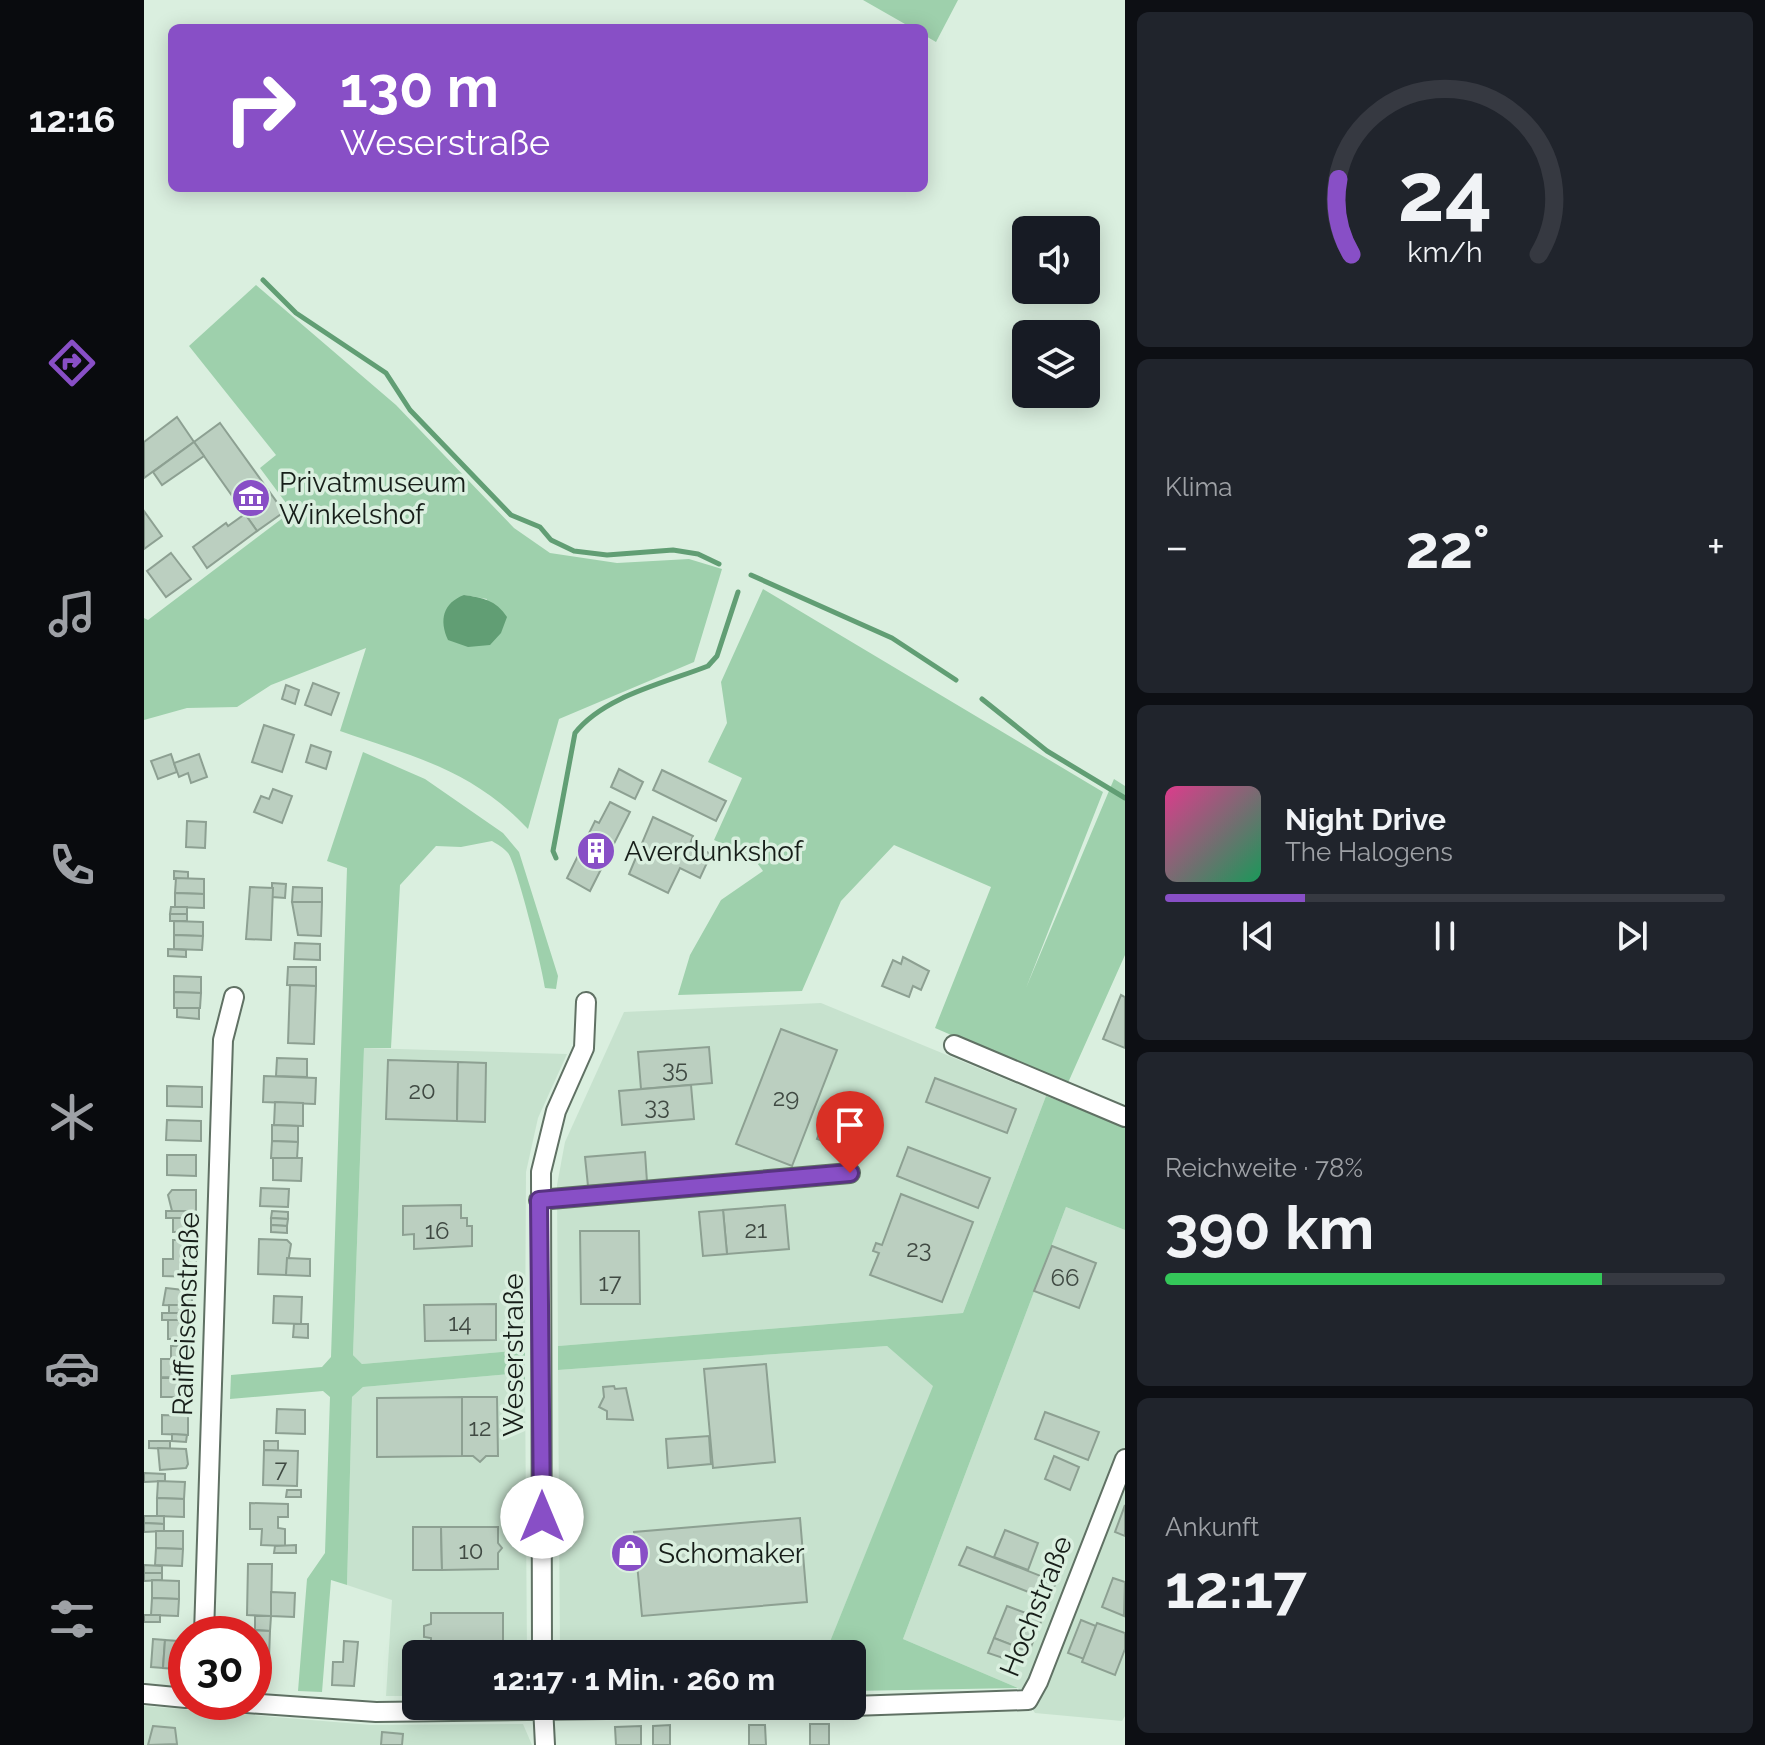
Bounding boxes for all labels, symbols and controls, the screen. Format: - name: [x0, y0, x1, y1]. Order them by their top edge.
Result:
- text: 130 m: [340, 54, 499, 120]
- icon: right: [208, 56, 312, 160]
- text: 12:16: [29, 98, 115, 140]
- text: Weserstraße: [340, 121, 550, 163]
- text: 24: [1398, 143, 1492, 240]
- map controls: [1012, 216, 1100, 408]
- button: sound: [1012, 216, 1100, 304]
- text: km/h: [1407, 235, 1483, 269]
- button: layers: [1012, 320, 1100, 408]
- icon: directions: [44, 335, 100, 391]
- place label: Privatmuseum Winkelshof: [279, 466, 466, 531]
- text: Klima: [1165, 472, 1233, 502]
- museum icon: Privatmuseum Winkelshof: [230, 477, 272, 519]
- text: 22°: [1406, 512, 1490, 582]
- text: −: [1165, 521, 1189, 572]
- text: +: [1707, 521, 1725, 572]
- icon: music: [44, 586, 100, 642]
- text: Night Drive: [1285, 802, 1446, 837]
- building icon: Averdunkshof: [575, 830, 617, 872]
- place label: Averdunkshof: [624, 835, 805, 868]
- icon: phone: [44, 837, 100, 893]
- text: The Halogens: [1285, 837, 1453, 867]
- icon: previous: [1236, 914, 1280, 958]
- icon: pause: [1423, 914, 1467, 958]
- icon: next: [1610, 914, 1654, 958]
- house number: 35: [662, 1054, 688, 1083]
- house number: 20: [408, 1076, 436, 1105]
- house number: 29: [773, 1083, 799, 1112]
- icon: climate: [44, 1089, 100, 1145]
- house number: 33: [644, 1091, 670, 1120]
- pin: [816, 1091, 884, 1173]
- icon: arrive: [828, 1103, 872, 1147]
- text: Reichweite · 78%: [1165, 1153, 1363, 1183]
- text: 390 km: [1165, 1193, 1374, 1263]
- street label: Raiffeisenstraße: [166, 1212, 206, 1416]
- house number: 21: [745, 1215, 767, 1244]
- house number: 16: [425, 1216, 449, 1245]
- house number: 23: [906, 1234, 932, 1263]
- house number: 66: [1051, 1263, 1079, 1292]
- house number: 17: [599, 1268, 622, 1297]
- street label: Weserstraße: [497, 1273, 530, 1437]
- house number: 14: [448, 1308, 472, 1337]
- icon: car: [44, 1340, 100, 1396]
- house number: 12: [469, 1413, 491, 1442]
- house number: 7: [275, 1454, 288, 1483]
- position arrow: [500, 1475, 584, 1559]
- text: Ankunft: [1165, 1512, 1259, 1542]
- street label: Hochstraße: [993, 1531, 1079, 1681]
- shop icon: Schomaker: [609, 1532, 651, 1574]
- house number: 10: [459, 1536, 483, 1565]
- place label: Schomaker: [658, 1537, 805, 1570]
- text: 12:17: [1165, 1552, 1307, 1622]
- icon: filters: [44, 1591, 100, 1647]
- speed limit sign: 30: [168, 1616, 272, 1720]
- text: 12:17 · 1 Min. · 260 m: [493, 1662, 775, 1697]

